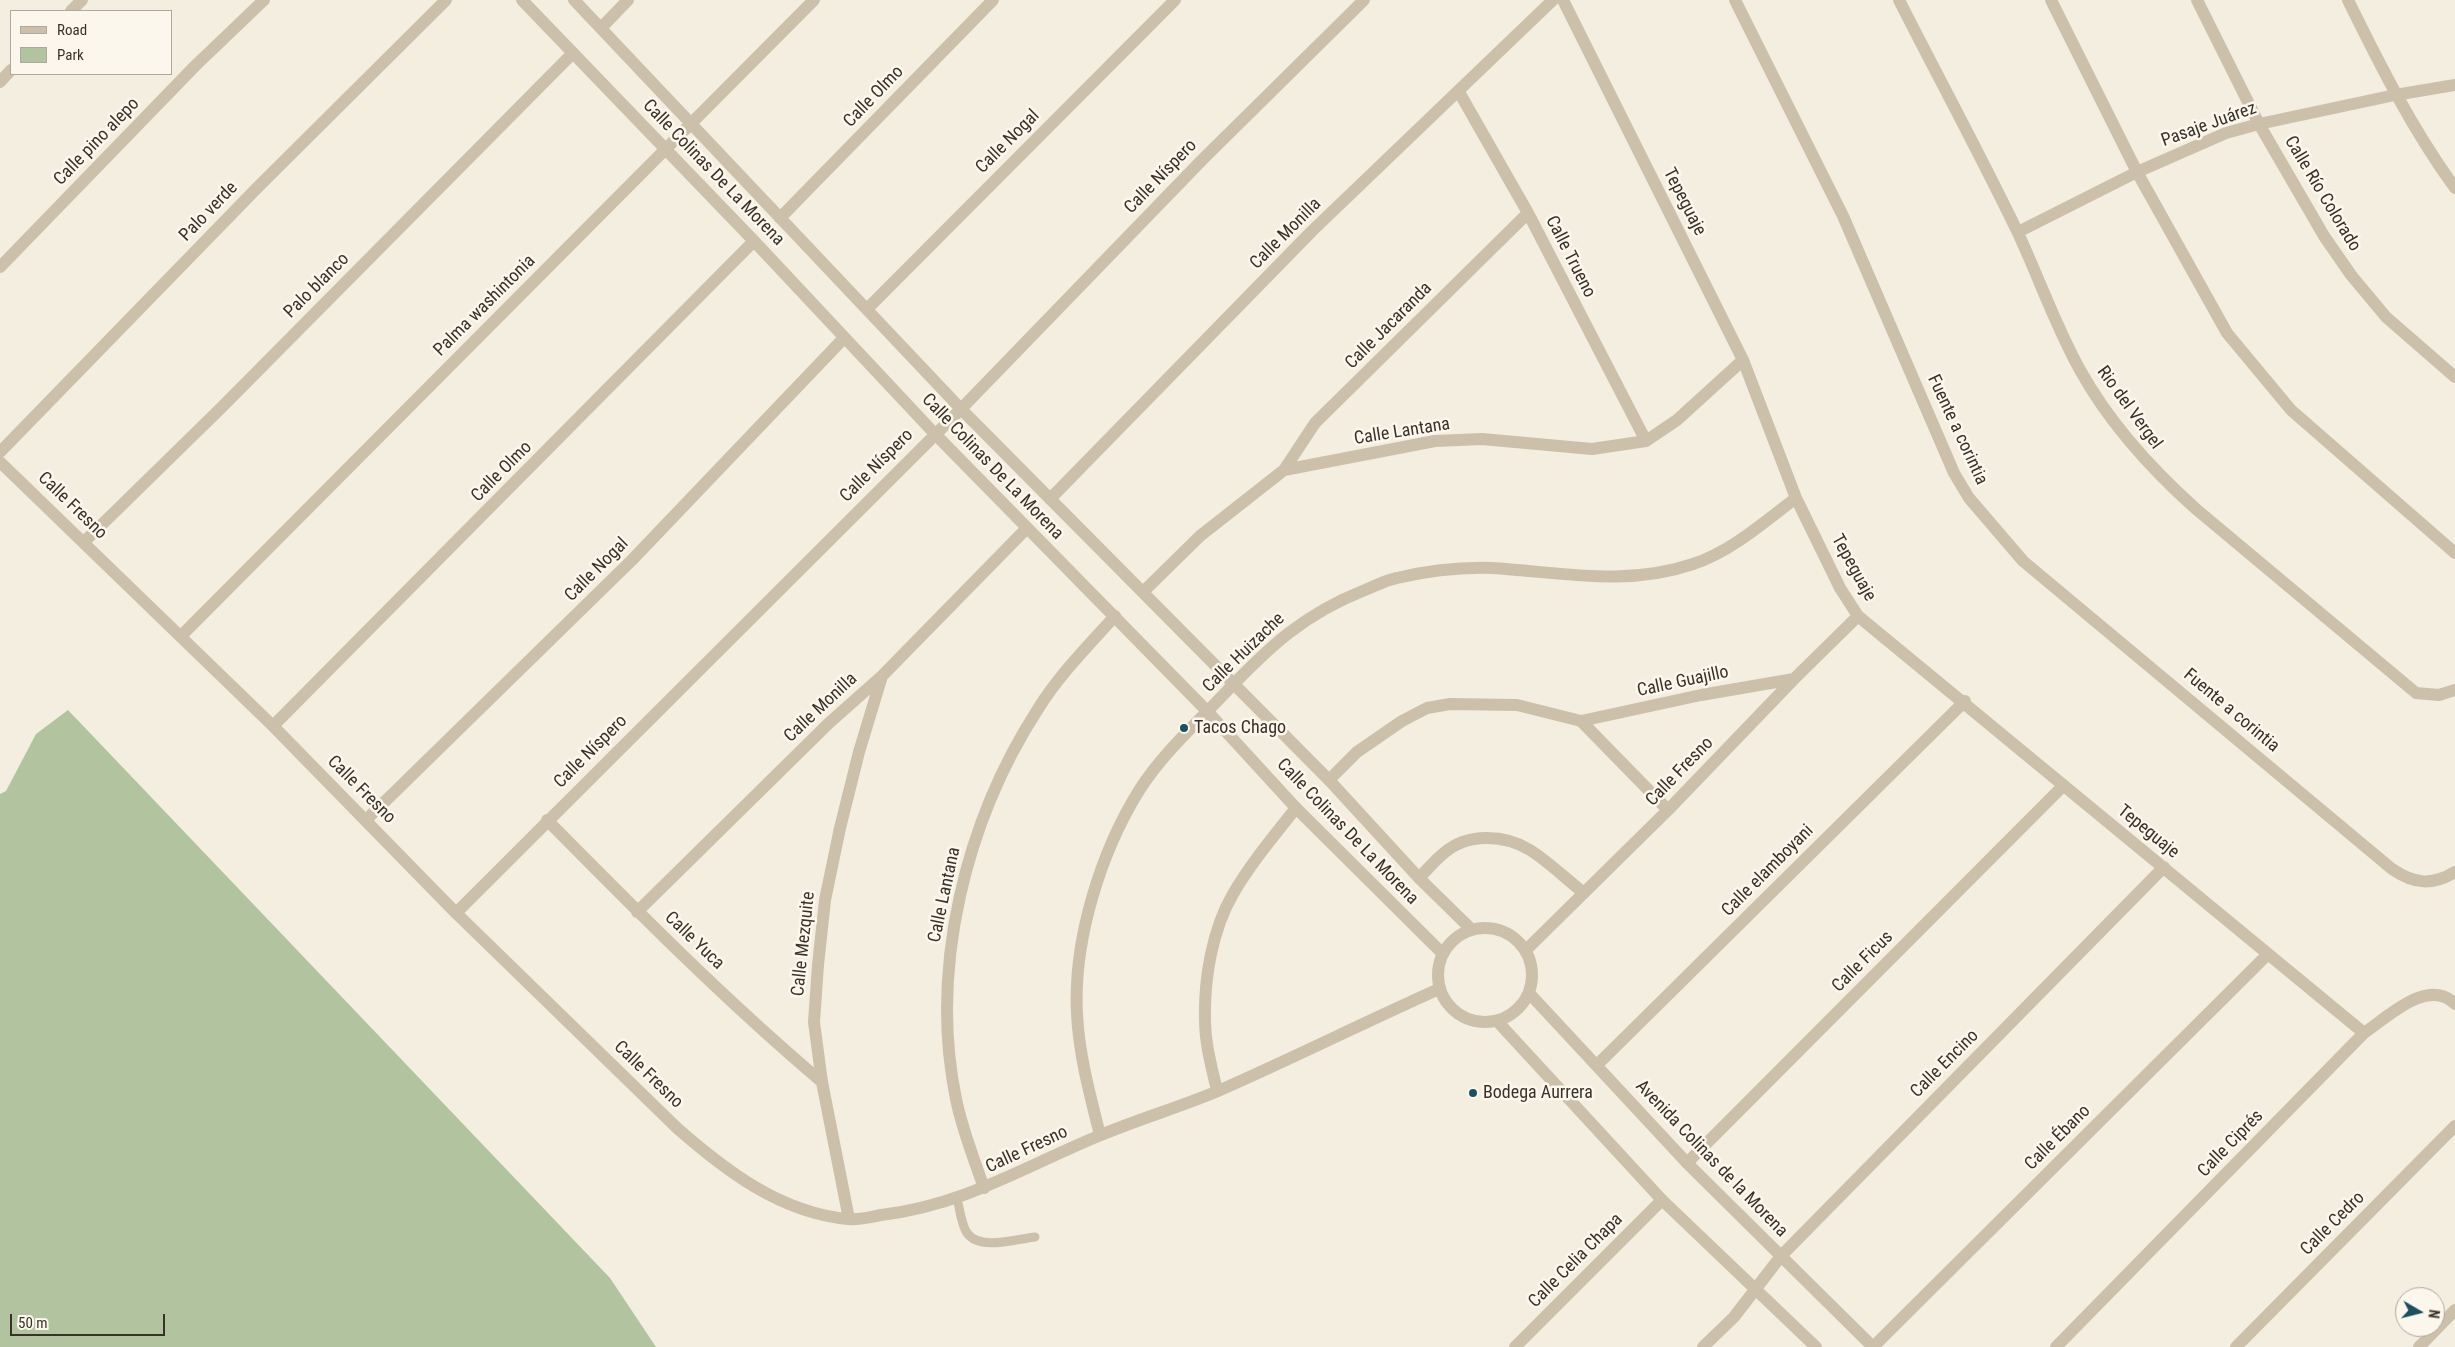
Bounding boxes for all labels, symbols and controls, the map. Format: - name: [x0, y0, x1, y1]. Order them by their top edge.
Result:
- legend: [10, 10, 172, 75]
- text: Road: [57, 21, 87, 39]
- text: Park: [57, 46, 84, 64]
- street label: Calle Olmo: [839, 62, 909, 132]
- street label: Calle pino alepo: [50, 94, 144, 190]
- street label: Calle Colinas De La Morena: [638, 95, 788, 251]
- street label: Pasaje Juárez: [2159, 98, 2259, 152]
- street label: Calle Nogal: [972, 106, 1044, 178]
- street label: Calle Río Colorado: [2279, 132, 2365, 256]
- street label: Calle Níspero: [1120, 135, 1202, 219]
- street label: Tepeguaje: [1658, 165, 1710, 239]
- street label: Palo verde: [175, 178, 243, 246]
- street label: Calle Monilla: [1246, 194, 1326, 274]
- street label: Calle Trueno: [1540, 213, 1600, 301]
- street label: Palo blanco: [280, 249, 354, 323]
- street label: Palma washintonia: [430, 251, 540, 361]
- street label: Calle Jacaranda: [1341, 278, 1437, 374]
- street label: Rio del Vergel: [2092, 362, 2166, 454]
- street label: Fuente a corintia: [1922, 372, 1992, 488]
- street label: Calle Colinas De La Morena: [917, 389, 1067, 545]
- street label: Calle Lantana: [1352, 414, 1452, 450]
- street label: Calle Níspero: [836, 425, 918, 507]
- street label: Calle Olmo: [467, 437, 537, 507]
- street label: Calle Fresno: [33, 468, 111, 544]
- street label: Tepeguaje: [1826, 531, 1880, 605]
- street label: Calle Nogal: [561, 534, 633, 606]
- street label: Calle Huizache: [1199, 609, 1289, 697]
- street label: Calle Guajillo: [1635, 662, 1731, 702]
- street label: Fuente a corintia: [2179, 665, 2283, 757]
- street label: Calle Monilla: [780, 669, 862, 747]
- street label: Calle Níspero: [550, 711, 632, 793]
- place label: Tacos Chago: [1194, 717, 1286, 739]
- marker: Tacos Chago: [1178, 722, 1190, 734]
- street label: Calle Fresno: [1642, 733, 1718, 811]
- street label: Calle Fresno: [322, 751, 400, 829]
- street label: Calle Colinas De La Morena: [1272, 754, 1422, 910]
- street label: Tepeguaje: [2113, 801, 2183, 863]
- street label: Calle elamboyani: [1718, 821, 1818, 921]
- street label: Calle Lantana: [924, 845, 966, 945]
- street label: Calle Mezquite: [788, 891, 820, 997]
- street label: Calle Yuca: [660, 907, 728, 975]
- street label: Calle Ficus: [1828, 927, 1898, 997]
- street label: Calle Encino: [1906, 1025, 1984, 1103]
- street label: Calle Fresno: [609, 1037, 687, 1113]
- street label: Avenida Colinas de la Morena: [1630, 1076, 1792, 1242]
- place label: Bodega Aurrera: [1483, 1082, 1593, 1104]
- marker: Bodega Aurrera: [1467, 1087, 1479, 1099]
- street label: Calle Ébano: [2021, 1101, 2095, 1175]
- street label: Calle Ciprés: [2194, 1106, 2268, 1182]
- street label: Calle Fresno: [983, 1122, 1071, 1178]
- street label: Calle Cedro: [2297, 1188, 2369, 1260]
- street label: Calle Celia Chapa: [1524, 1209, 1628, 1313]
- north arrow: [2395, 1287, 2445, 1337]
- scale bar: [12, 1304, 168, 1336]
- text: N: [2425, 1309, 2442, 1319]
- text: 50 m: [18, 1314, 48, 1332]

